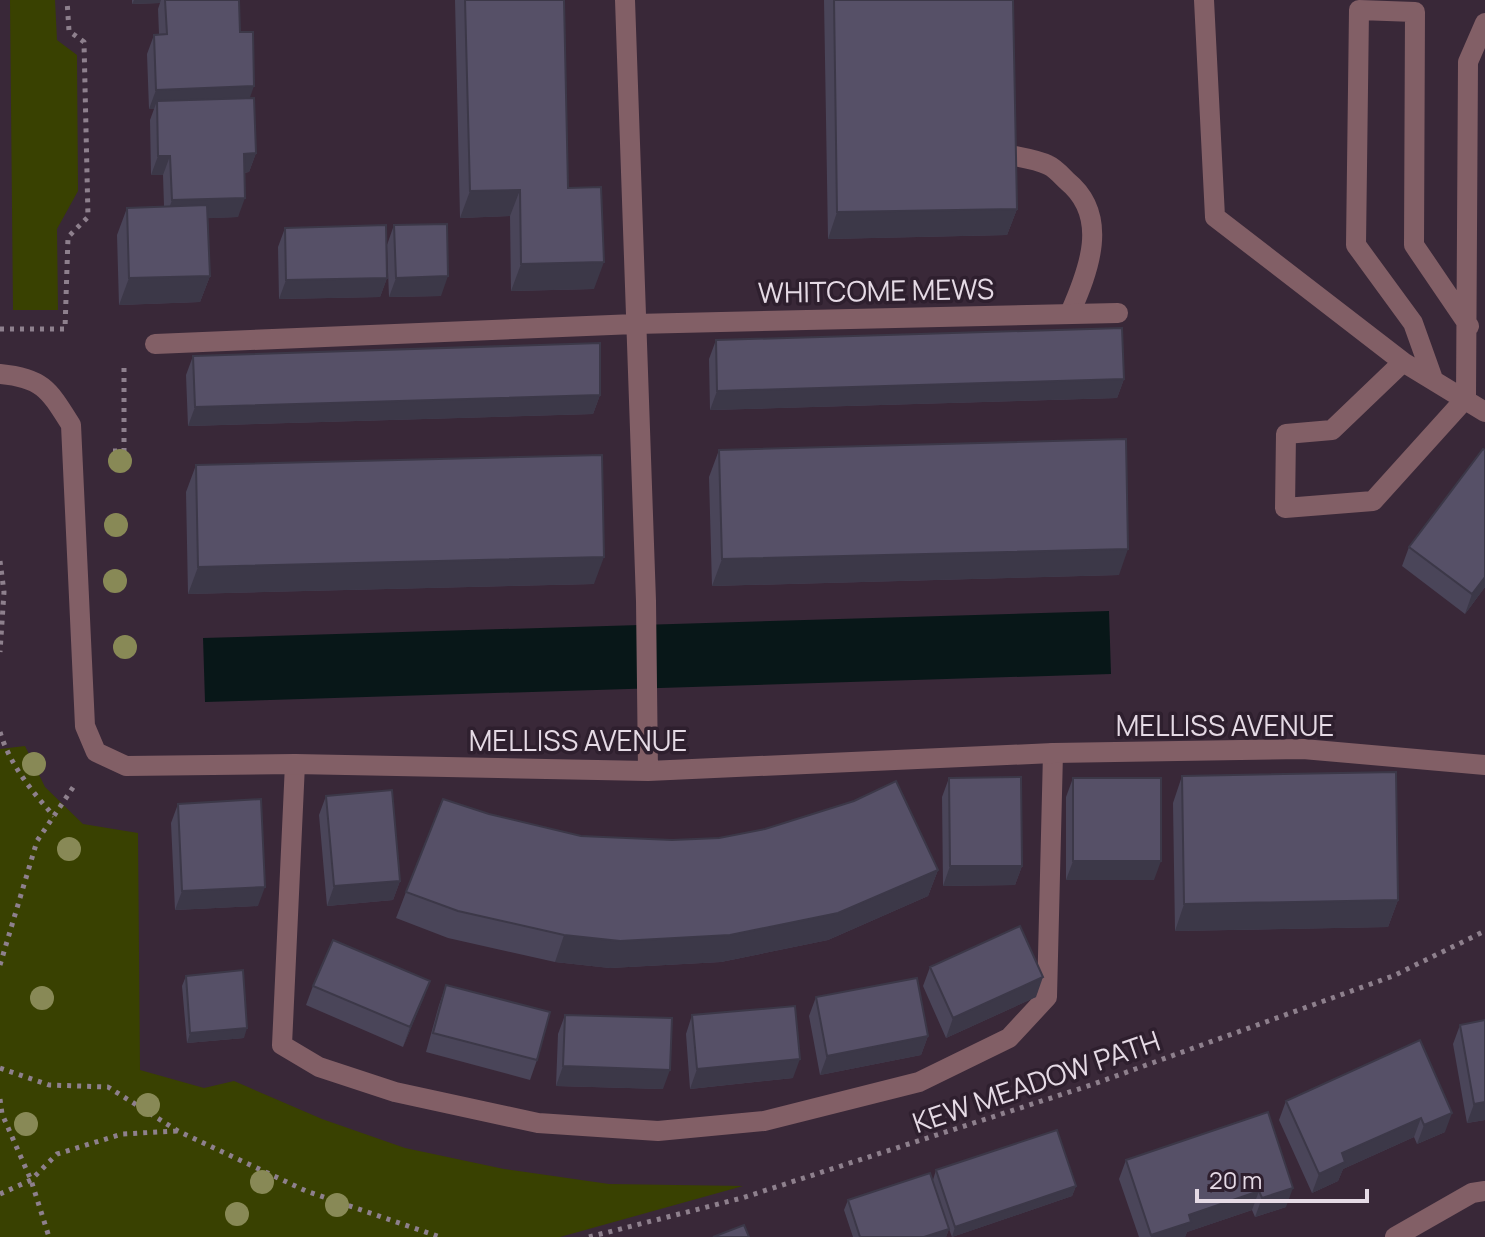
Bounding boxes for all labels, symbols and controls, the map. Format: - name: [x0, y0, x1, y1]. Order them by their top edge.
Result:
- street label: WHITCOME MEWS: [757, 269, 995, 311]
- street label: MELLISS AVENUE: [1116, 706, 1334, 744]
- street label: MELLISS AVENUE: [469, 721, 687, 759]
- street label: KEW MEADOW PATH: [907, 1021, 1165, 1141]
- scale bar: [1197, 1153, 1367, 1203]
- text: 20 m: [1209, 1163, 1262, 1196]

